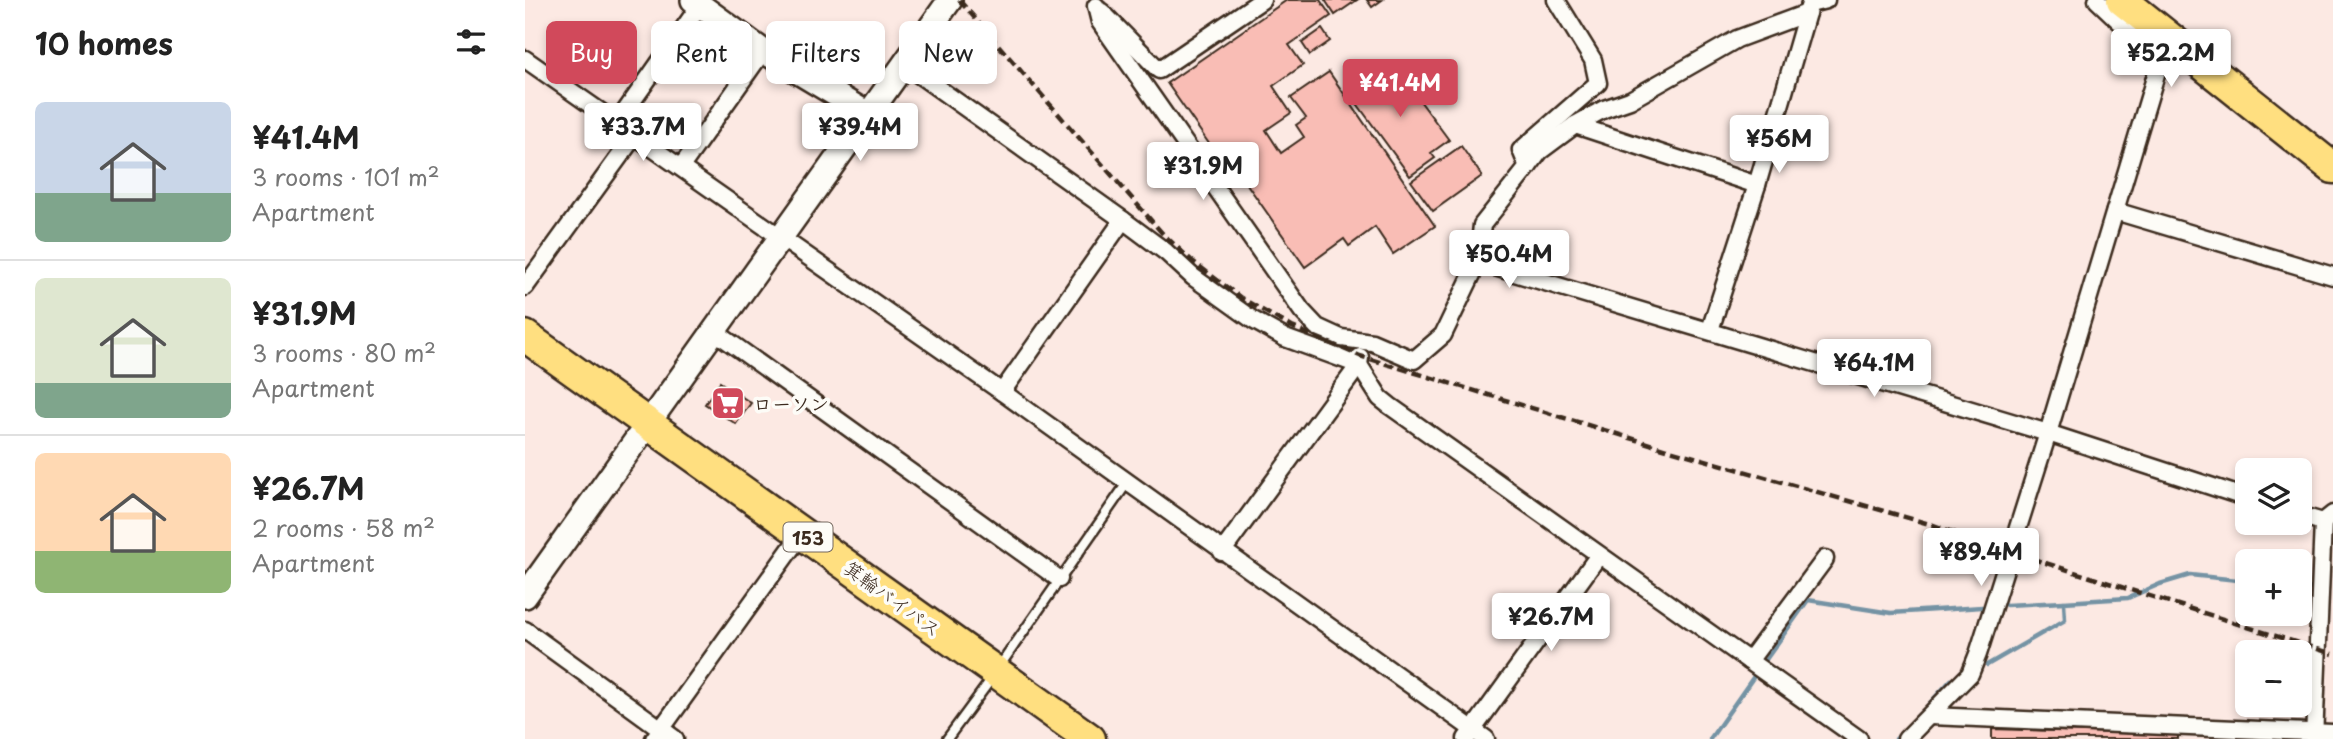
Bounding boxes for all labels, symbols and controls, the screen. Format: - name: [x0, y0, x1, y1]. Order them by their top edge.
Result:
- text: 10 homes: [35, 20, 173, 65]
- chip: Buy: [546, 21, 637, 84]
- chip: Rent: [651, 21, 752, 84]
- chip: Filters: [766, 21, 885, 84]
- chip: New: [899, 21, 997, 84]
- icon: filters: [452, 23, 490, 61]
- pin: ¥52.2M: [2114, 29, 2228, 89]
- text: ¥52.2M: [2127, 34, 2215, 69]
- pin: ¥41.4M: [1343, 60, 1457, 119]
- text: ¥41.4M: [1359, 64, 1441, 99]
- pin: ¥33.7M: [586, 104, 700, 163]
- pin: ¥39.4M: [803, 104, 917, 163]
- text: ¥33.7M: [600, 108, 686, 143]
- text: ¥39.4M: [818, 108, 902, 143]
- text: ¥41.4M: [252, 114, 360, 159]
- pin: ¥56M: [1738, 116, 1820, 175]
- text: ¥56M: [1746, 120, 1812, 155]
- icon: home: [91, 130, 175, 214]
- pin: ¥31.9M: [1146, 142, 1260, 202]
- text: ¥31.9M: [1163, 147, 1243, 182]
- text: 3 rooms · 101 m²: [252, 159, 440, 194]
- text: Apartment: [252, 194, 375, 229]
- pin: ¥50.4M: [1452, 230, 1566, 290]
- text: ¥50.4M: [1465, 235, 1553, 270]
- text: ¥31.9M: [252, 290, 357, 335]
- icon: home: [91, 306, 175, 390]
- text: 3 rooms · 80 m²: [252, 335, 436, 370]
- pin: ¥64.1M: [1817, 340, 1931, 399]
- text: ¥64.1M: [1833, 344, 1915, 379]
- text: Apartment: [252, 370, 375, 405]
- supermarket icon: ローソン: [709, 384, 747, 422]
- place label: ローソン: [753, 389, 829, 417]
- map controls: [2235, 458, 2312, 717]
- button: layers: [2235, 458, 2312, 535]
- text: ¥26.7M: [252, 465, 365, 510]
- icon: home: [91, 481, 175, 565]
- text: 2 rooms · 58 m²: [252, 510, 435, 545]
- road number: 153: [783, 522, 833, 552]
- pin: ¥89.4M: [1924, 528, 2038, 588]
- text: ¥89.4M: [1939, 533, 2023, 568]
- text: Apartment: [252, 545, 375, 580]
- button: +: [2235, 549, 2312, 626]
- street label: 箕輪バイパス: [839, 553, 947, 643]
- pin: ¥26.7M: [1494, 594, 1608, 653]
- text: ¥26.7M: [1508, 598, 1594, 633]
- button: −: [2235, 640, 2312, 717]

